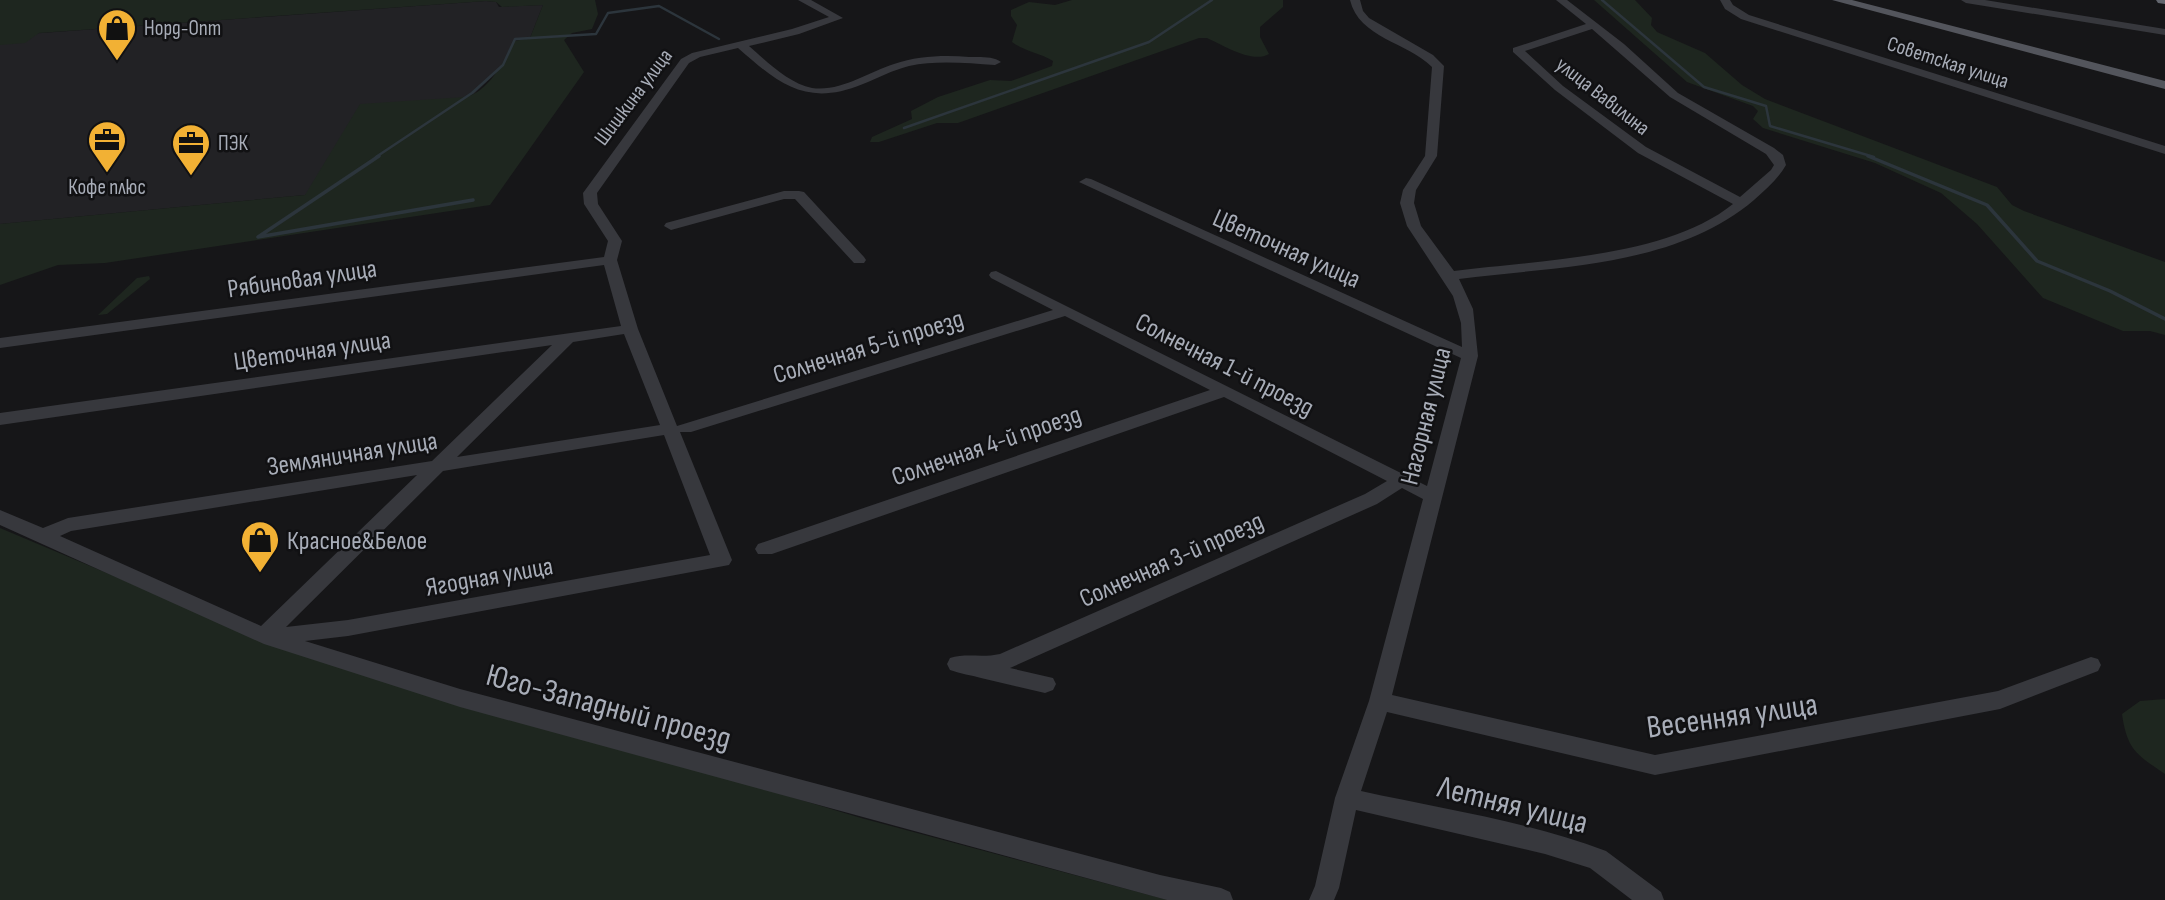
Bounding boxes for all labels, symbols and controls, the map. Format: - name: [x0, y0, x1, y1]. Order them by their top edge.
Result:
- shop icon: Норд-Опт: [96, 7, 138, 62]
- place label: Норд-Опт: [144, 16, 221, 41]
- street label: Советская улица: [1884, 31, 2012, 94]
- street label: Шишкина улица: [589, 44, 678, 150]
- street label: улица Вавилина: [1551, 52, 1655, 141]
- office icon: Кофе плюс: [86, 119, 128, 174]
- office icon: ПЭК: [170, 122, 212, 177]
- place label: ПЭК: [218, 131, 248, 156]
- place label: Кофе плюс: [68, 175, 146, 200]
- street label: Цветочная улица: [1208, 203, 1365, 296]
- street label: Рябиновая улица: [226, 254, 379, 305]
- street label: Солнечная 5-й проезд: [769, 304, 967, 391]
- street label: Солнечная 1-й проезд: [1130, 307, 1319, 424]
- street label: Цветочная улица: [232, 325, 393, 378]
- street label: Нагорная улица: [1394, 345, 1458, 488]
- street label: Солнечная 4-й проезд: [888, 400, 1085, 493]
- street label: Земляничная улица: [265, 426, 440, 483]
- street label: Солнечная 3-й проезд: [1075, 506, 1268, 615]
- shop icon: Красное&Белое: [239, 519, 281, 574]
- place label: Красное&Белое: [287, 526, 427, 557]
- street label: Ягодная улица: [423, 551, 556, 604]
- street label: Юго-Западный проезд: [482, 656, 735, 759]
- street label: Весенняя улица: [1644, 685, 1820, 748]
- street label: Летняя улица: [1433, 768, 1592, 843]

